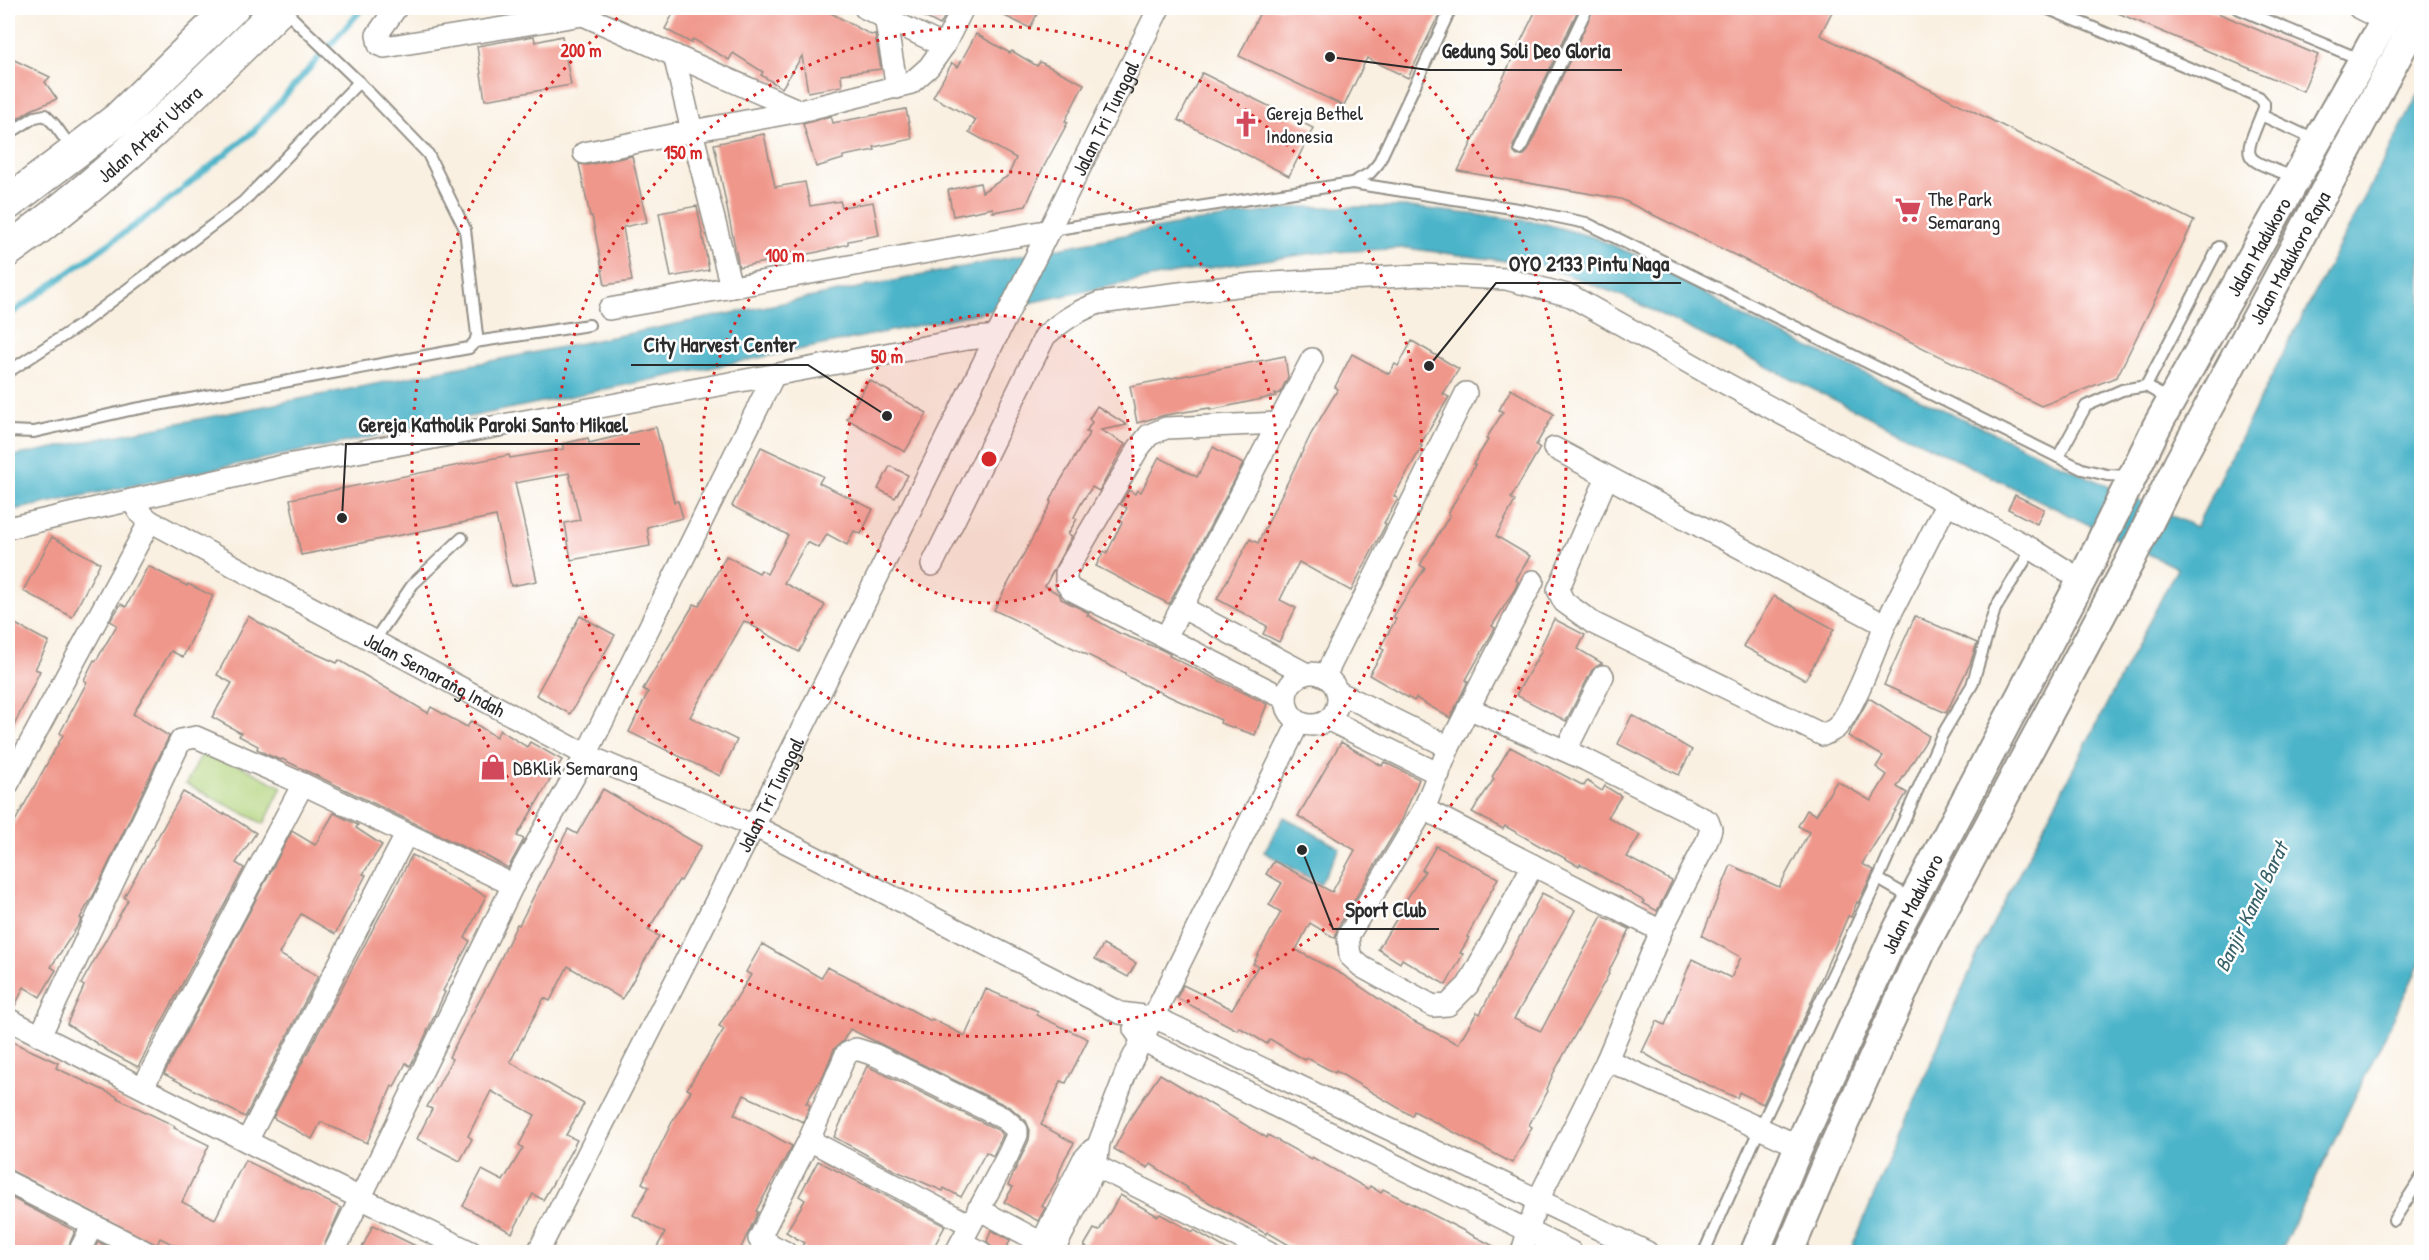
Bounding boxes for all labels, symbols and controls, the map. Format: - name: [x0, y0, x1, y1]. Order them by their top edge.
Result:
- callout: Gedung Soli Deo Gloria: [1429, 31, 1622, 70]
- text: Gedung Soli Deo Gloria: [1442, 36, 1611, 66]
- text: 200 m: [561, 38, 601, 63]
- street label: Jalan Tri Tunggal: [1065, 55, 1145, 180]
- street label: Jalan Arteri Utara: [91, 79, 207, 188]
- place label: Gereja Bethel Indonesia: [1266, 99, 1364, 149]
- church icon: Gereja Bethel Indonesia: [1231, 109, 1261, 139]
- text: 150 m: [664, 140, 702, 165]
- place label: The Park Semarang: [1928, 185, 2000, 235]
- street label: Jalan Madukoro Raya: [2242, 186, 2336, 329]
- street label: Jalan Madukoro: [2219, 192, 2297, 301]
- supermarket icon: The Park Semarang: [1893, 195, 1923, 225]
- text: 100 m: [765, 243, 805, 268]
- callout: OYO 2133 Pintu Naga: [1496, 244, 1681, 283]
- text: OYO 2133 Pintu Naga: [1509, 249, 1670, 279]
- callout: City Harvest Center: [631, 326, 808, 365]
- text: City Harvest Center: [643, 330, 798, 360]
- text: 50 m: [871, 344, 903, 369]
- callout: Gereja Katholik Paroki Santo Mikael: [346, 405, 640, 444]
- text: Gereja Katholik Paroki Santo Mikael: [358, 410, 628, 439]
- centre of rings: [979, 449, 999, 469]
- street label: Jalan Semarang Indah: [360, 625, 510, 723]
- street label: Jalan Tri Tunggal: [730, 731, 810, 857]
- shop icon: DBKlik Semarang: [478, 752, 508, 782]
- place label: DBKlik Semarang: [513, 754, 638, 781]
- water label: Banjir Kanal Barat: [2207, 835, 2296, 977]
- street label: Jalan Madukoro: [1874, 849, 1949, 958]
- callout: Sport Club: [1333, 890, 1439, 929]
- text: Sport Club: [1345, 895, 1427, 925]

